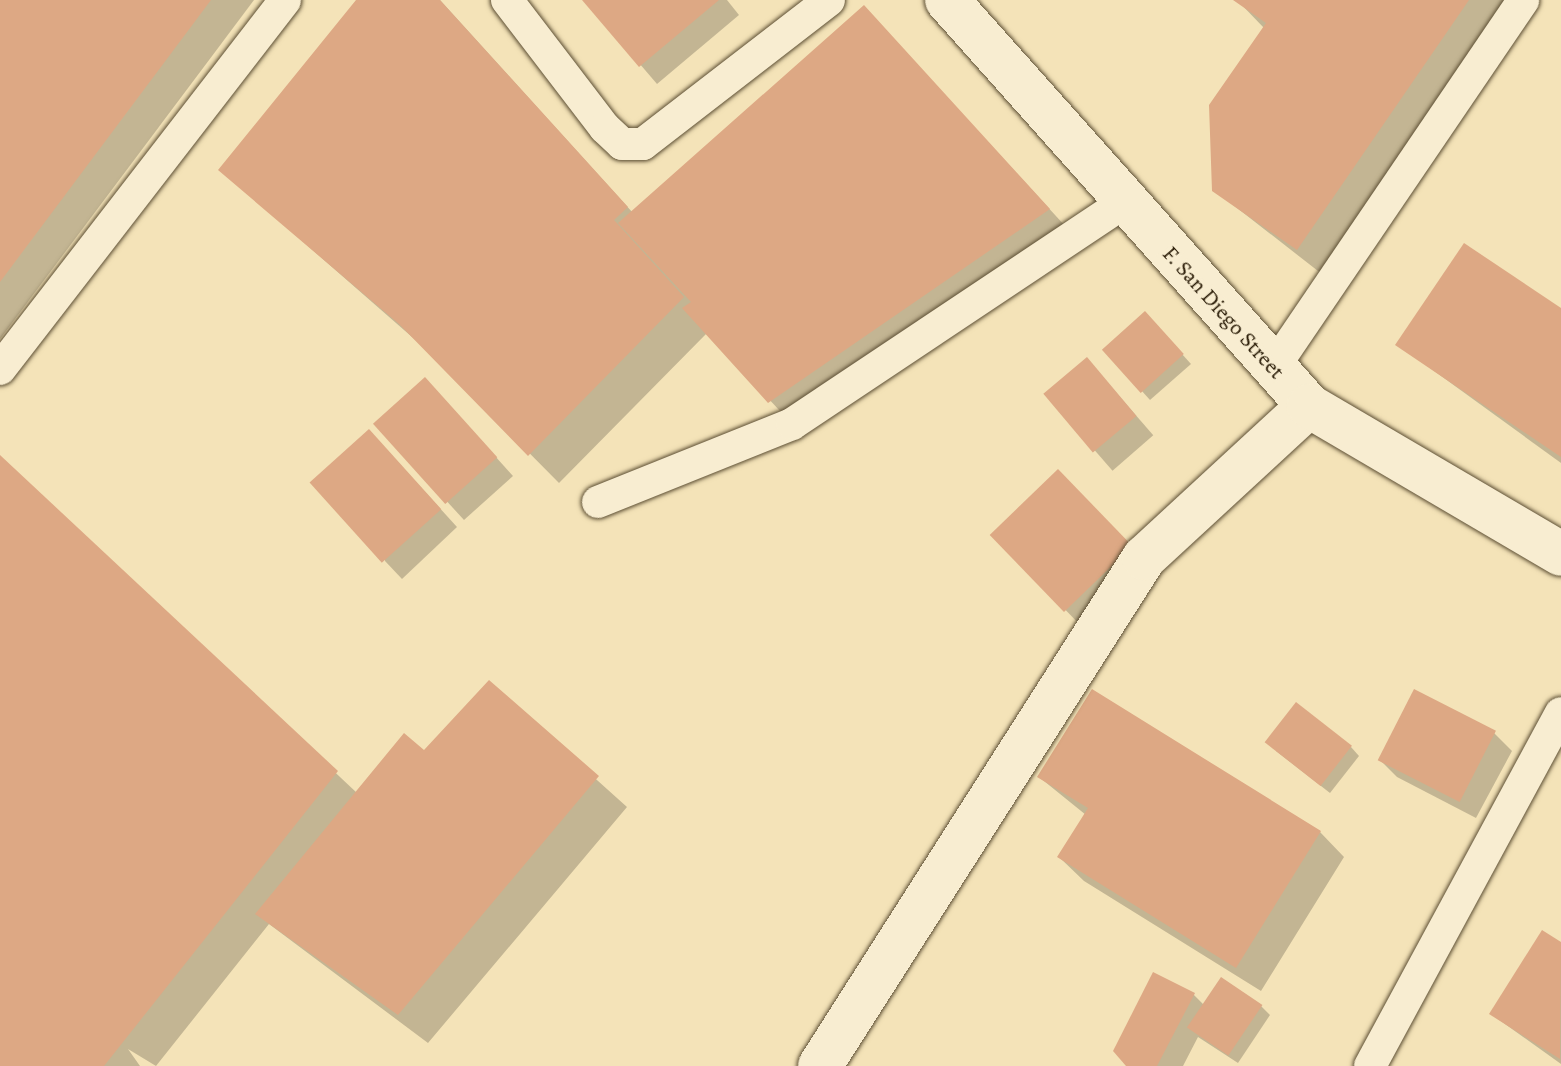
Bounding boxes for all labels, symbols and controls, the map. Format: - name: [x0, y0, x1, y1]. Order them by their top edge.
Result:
- street label: F. San Diego Street: [1156, 241, 1290, 385]

